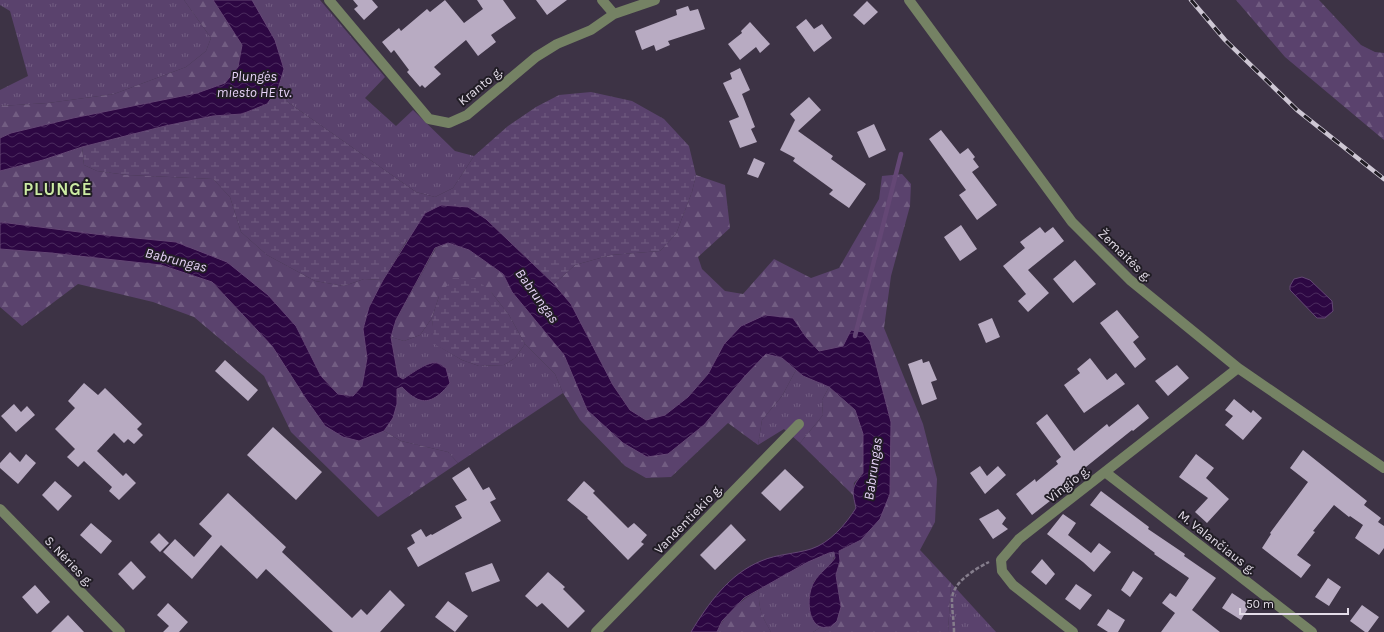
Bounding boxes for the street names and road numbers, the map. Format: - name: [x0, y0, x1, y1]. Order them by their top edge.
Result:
- street label: Kranto g.: [455, 64, 505, 108]
- street label: Žemaitės g.: [1095, 225, 1156, 284]
- street label: Vingio g.: [1044, 463, 1092, 505]
- street label: Vandentiekio g.: [651, 481, 725, 557]
- street label: M. Valančiaus g.: [1175, 507, 1259, 577]
- street label: S. Nėries g.: [41, 533, 97, 589]

